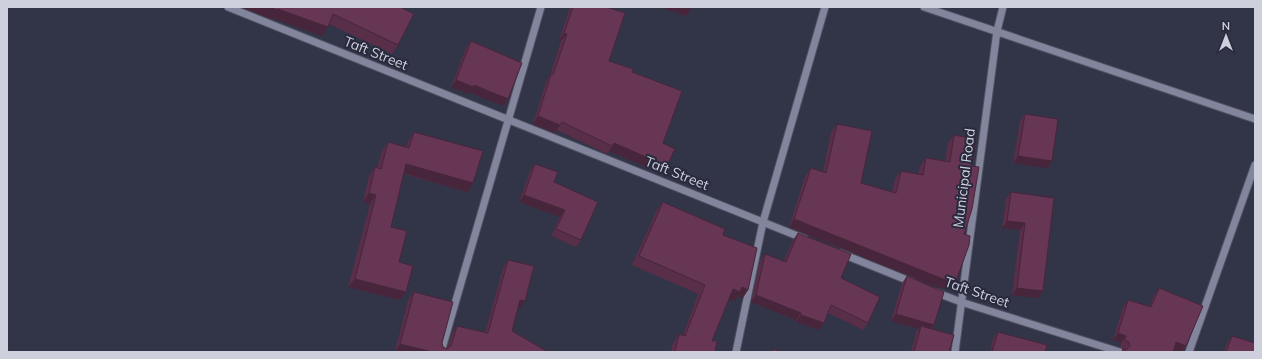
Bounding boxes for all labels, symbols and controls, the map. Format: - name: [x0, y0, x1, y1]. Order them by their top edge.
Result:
- north arrow: [1206, 16, 1246, 56]
- text: N: [1222, 19, 1230, 33]
- street label: Taft Street: [341, 32, 411, 74]
- street label: Municipal Road: [949, 127, 979, 229]
- street label: Taft Street: [642, 152, 712, 194]
- street label: Taft Street: [942, 273, 1012, 312]

